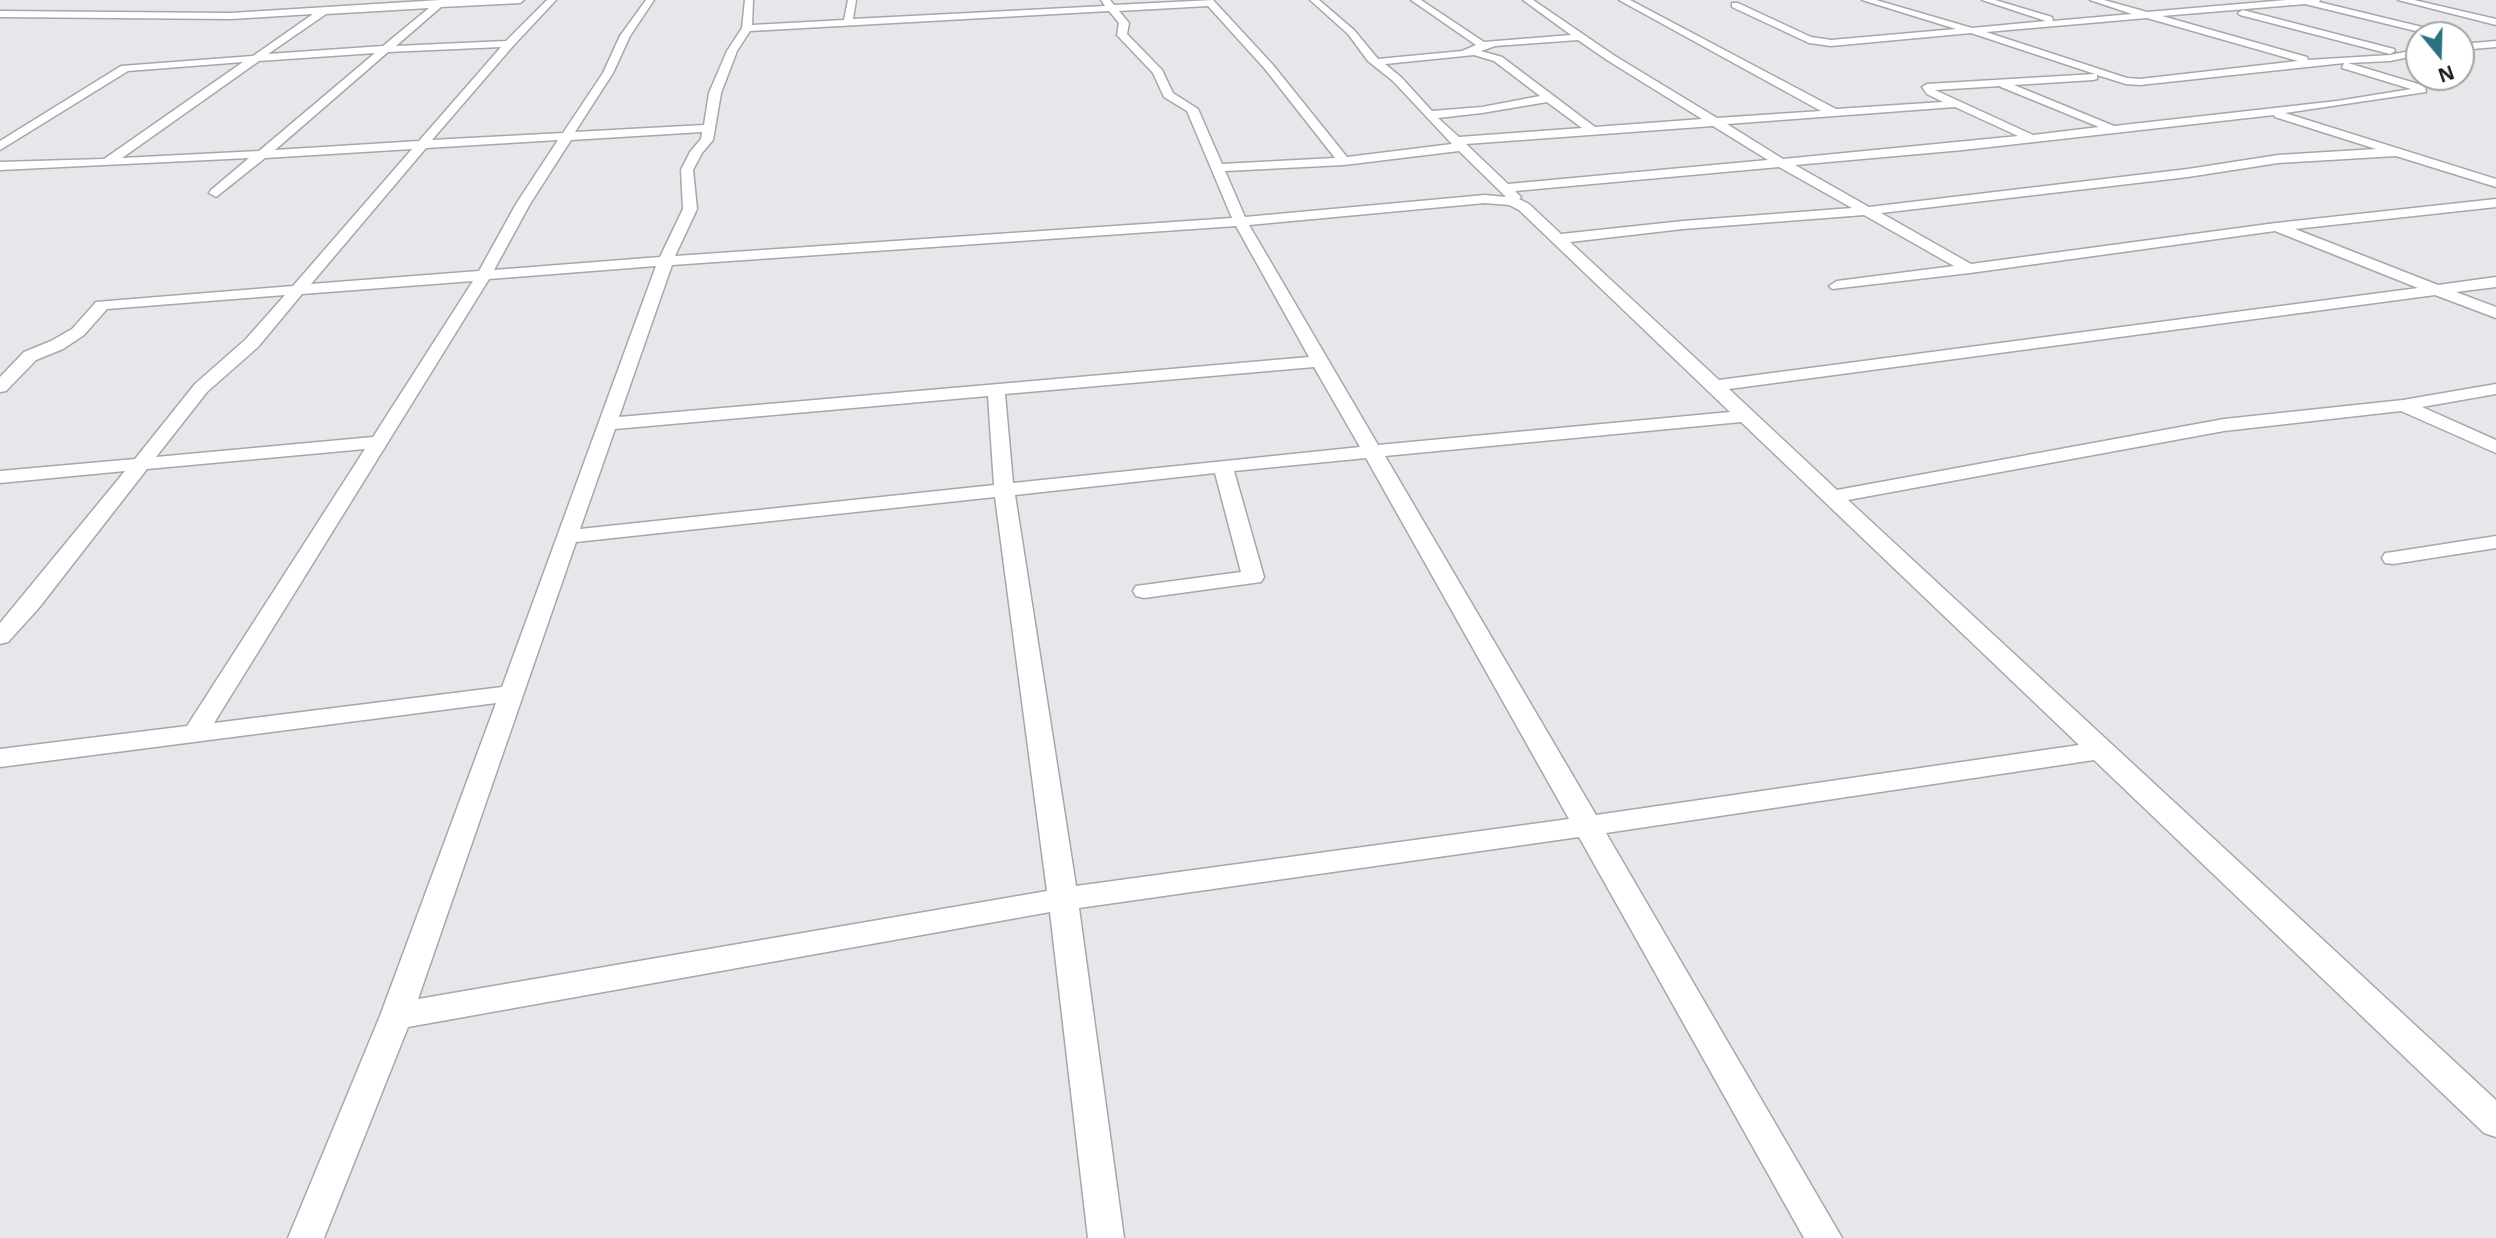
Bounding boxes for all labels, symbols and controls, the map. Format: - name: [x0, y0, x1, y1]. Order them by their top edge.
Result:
- north arrow: [2405, 21, 2475, 91]
- text: N: [2435, 59, 2458, 89]

